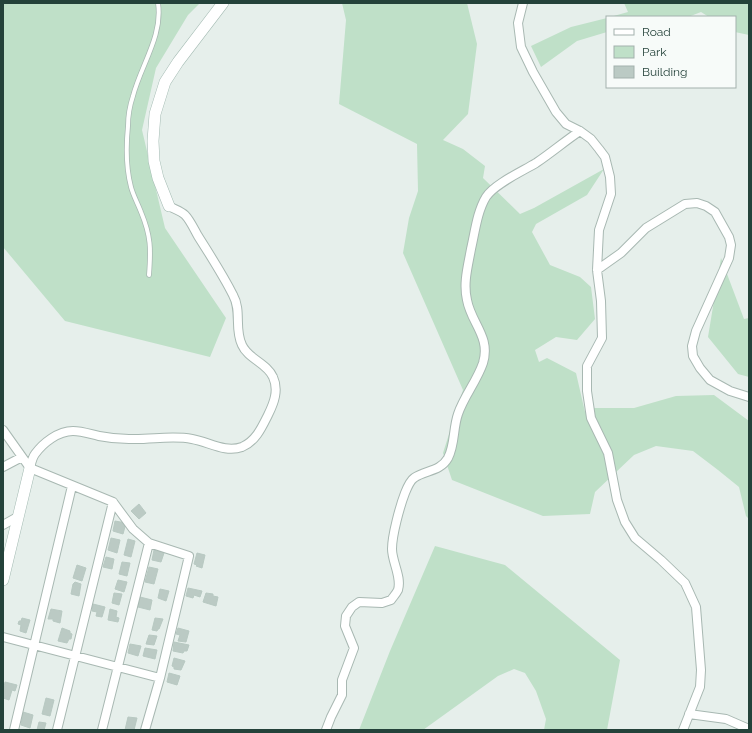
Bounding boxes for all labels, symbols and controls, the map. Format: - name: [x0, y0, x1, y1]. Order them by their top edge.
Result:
- legend: [606, 16, 736, 88]
- text: Road: [642, 25, 671, 39]
- text: Park: [642, 45, 667, 59]
- text: Building: [642, 65, 688, 79]

